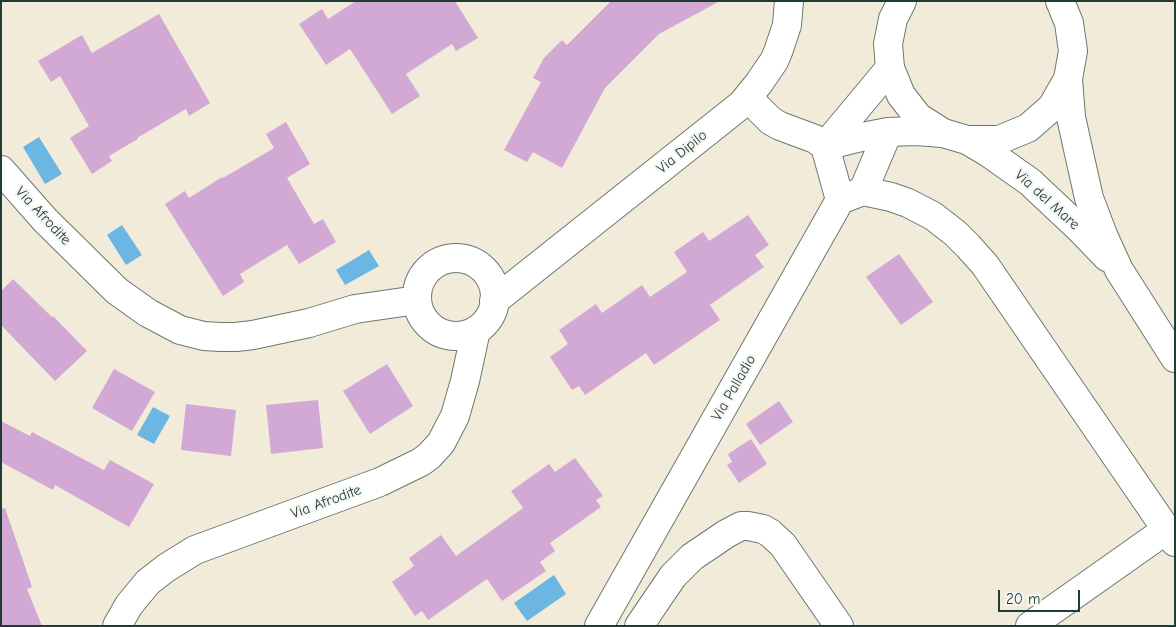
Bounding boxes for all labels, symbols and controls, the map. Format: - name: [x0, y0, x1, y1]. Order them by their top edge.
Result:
- street label: Via Dipilo: [653, 126, 711, 178]
- street label: Via del Mare: [1011, 166, 1083, 234]
- street label: Via Afrodite: [11, 183, 75, 249]
- street label: Via Palladio: [708, 352, 760, 424]
- street label: Via Afrodite: [288, 481, 364, 523]
- scale bar: [1001, 580, 1084, 612]
- text: 20 m: [1006, 590, 1040, 608]

